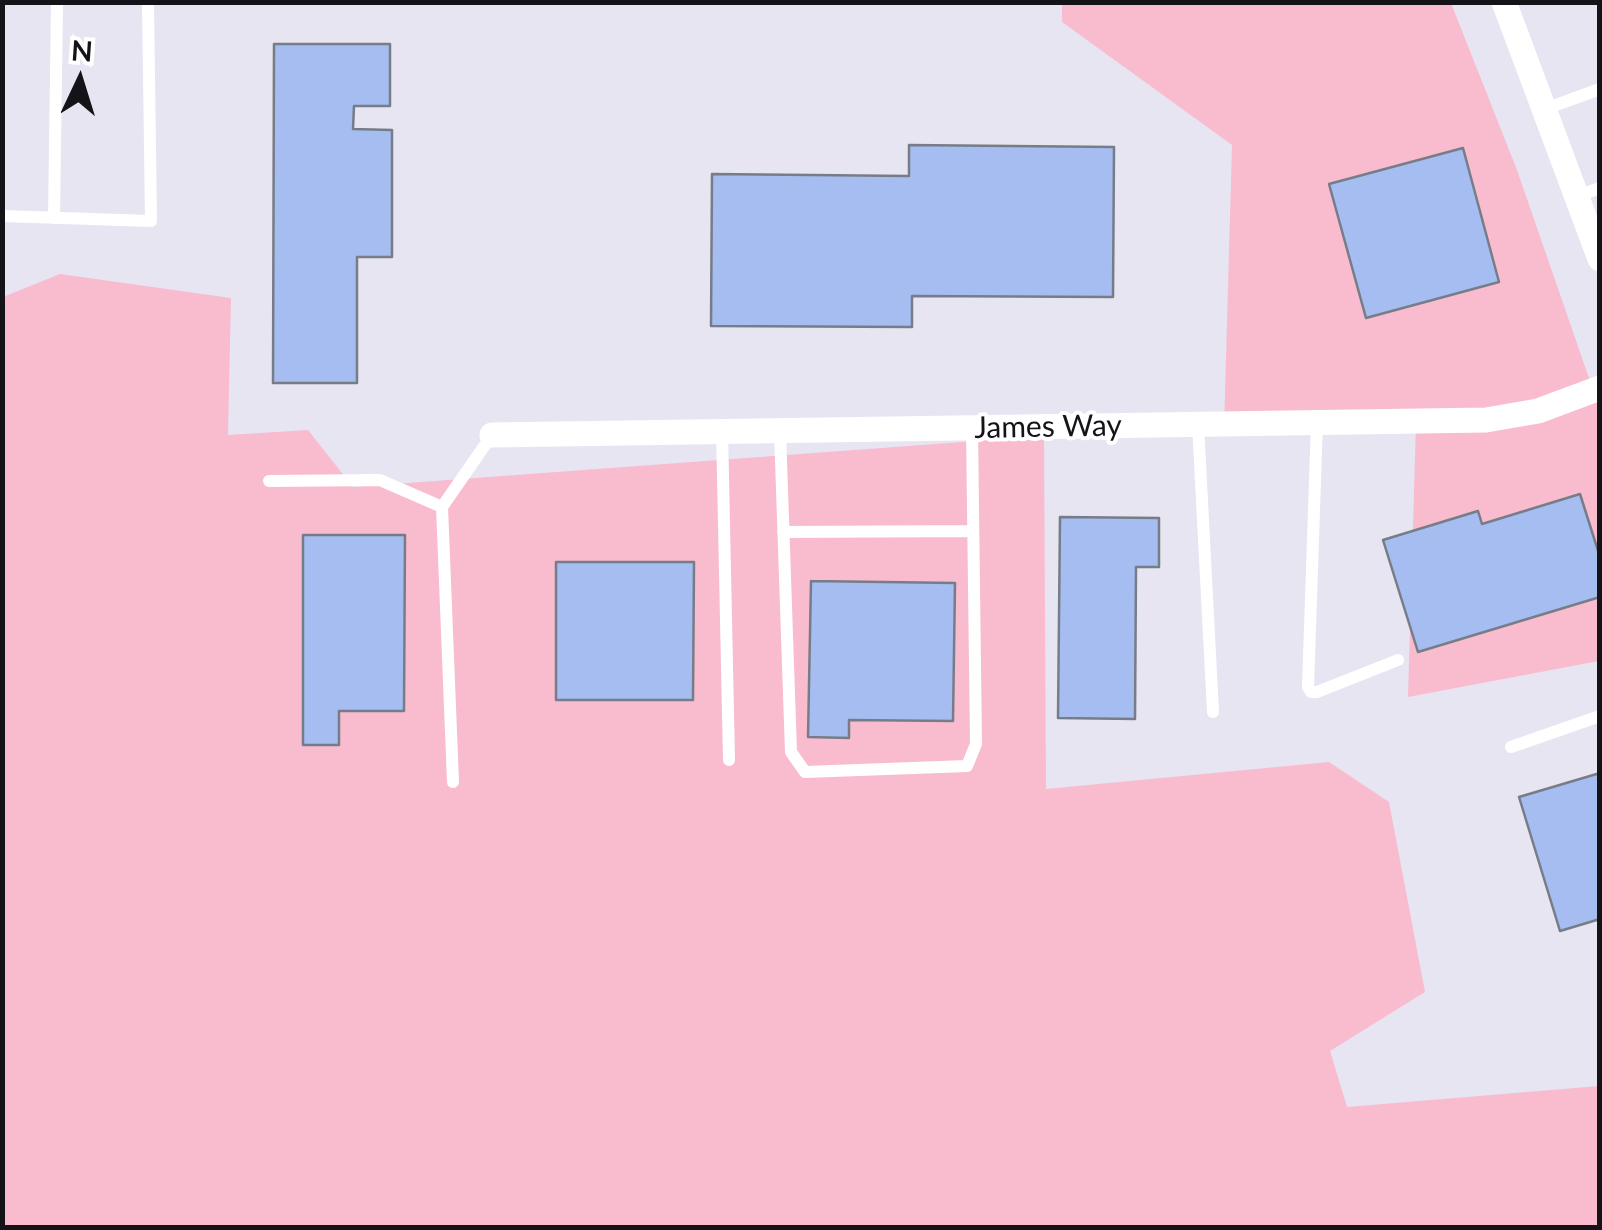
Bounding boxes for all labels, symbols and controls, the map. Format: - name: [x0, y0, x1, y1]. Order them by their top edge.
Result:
- north arrow: [30, 30, 130, 130]
- text: N: [70, 32, 94, 68]
- street label: James Way: [974, 408, 1122, 446]

